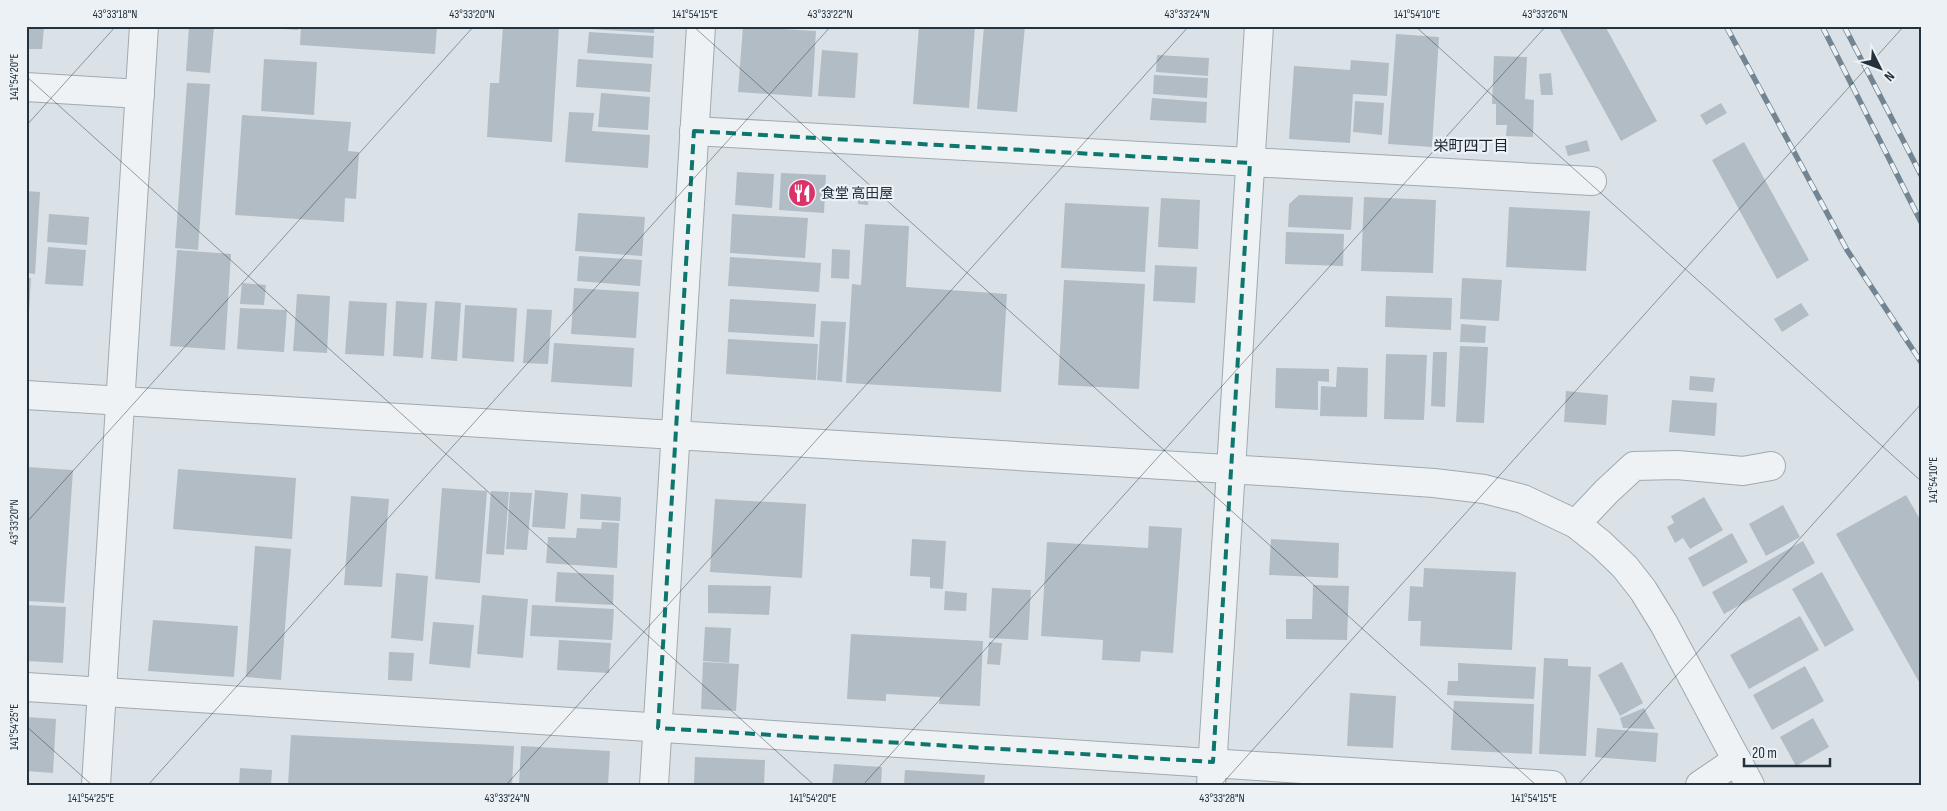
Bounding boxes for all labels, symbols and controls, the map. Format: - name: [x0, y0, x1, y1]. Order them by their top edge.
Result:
- text: 43°33'18"N: [93, 7, 137, 22]
- text: 43°33'20"N: [449, 7, 495, 22]
- text: 141°54'15"E: [672, 7, 718, 22]
- text: 43°33'22"N: [807, 7, 853, 22]
- text: 43°33'24"N: [1164, 7, 1210, 22]
- text: 141°54'10"E: [1394, 7, 1440, 22]
- text: 43°33'26"N: [1522, 7, 1568, 22]
- north arrow: [1854, 42, 1904, 92]
- text: 141°54'20"E: [7, 53, 22, 100]
- text: N: [1880, 68, 1898, 85]
- district label: 栄町四丁目: [1433, 137, 1509, 156]
- restaurant icon: 食堂 高田屋: [787, 178, 817, 208]
- place label: 食堂 高田屋: [821, 185, 893, 202]
- text: 141°54'10"E: [1926, 457, 1941, 503]
- text: 43°33'20"N: [7, 499, 22, 545]
- text: 141°54'25"E: [7, 704, 22, 750]
- scale bar: [1744, 736, 1831, 768]
- text: 20 m: [1752, 744, 1777, 763]
- text: 141°54'25"E: [68, 791, 114, 806]
- text: 43°33'24"N: [484, 791, 530, 806]
- text: 141°54'20"E: [790, 791, 837, 806]
- text: 43°33'28"N: [1199, 791, 1245, 806]
- text: 141°54'15"E: [1511, 791, 1557, 806]

